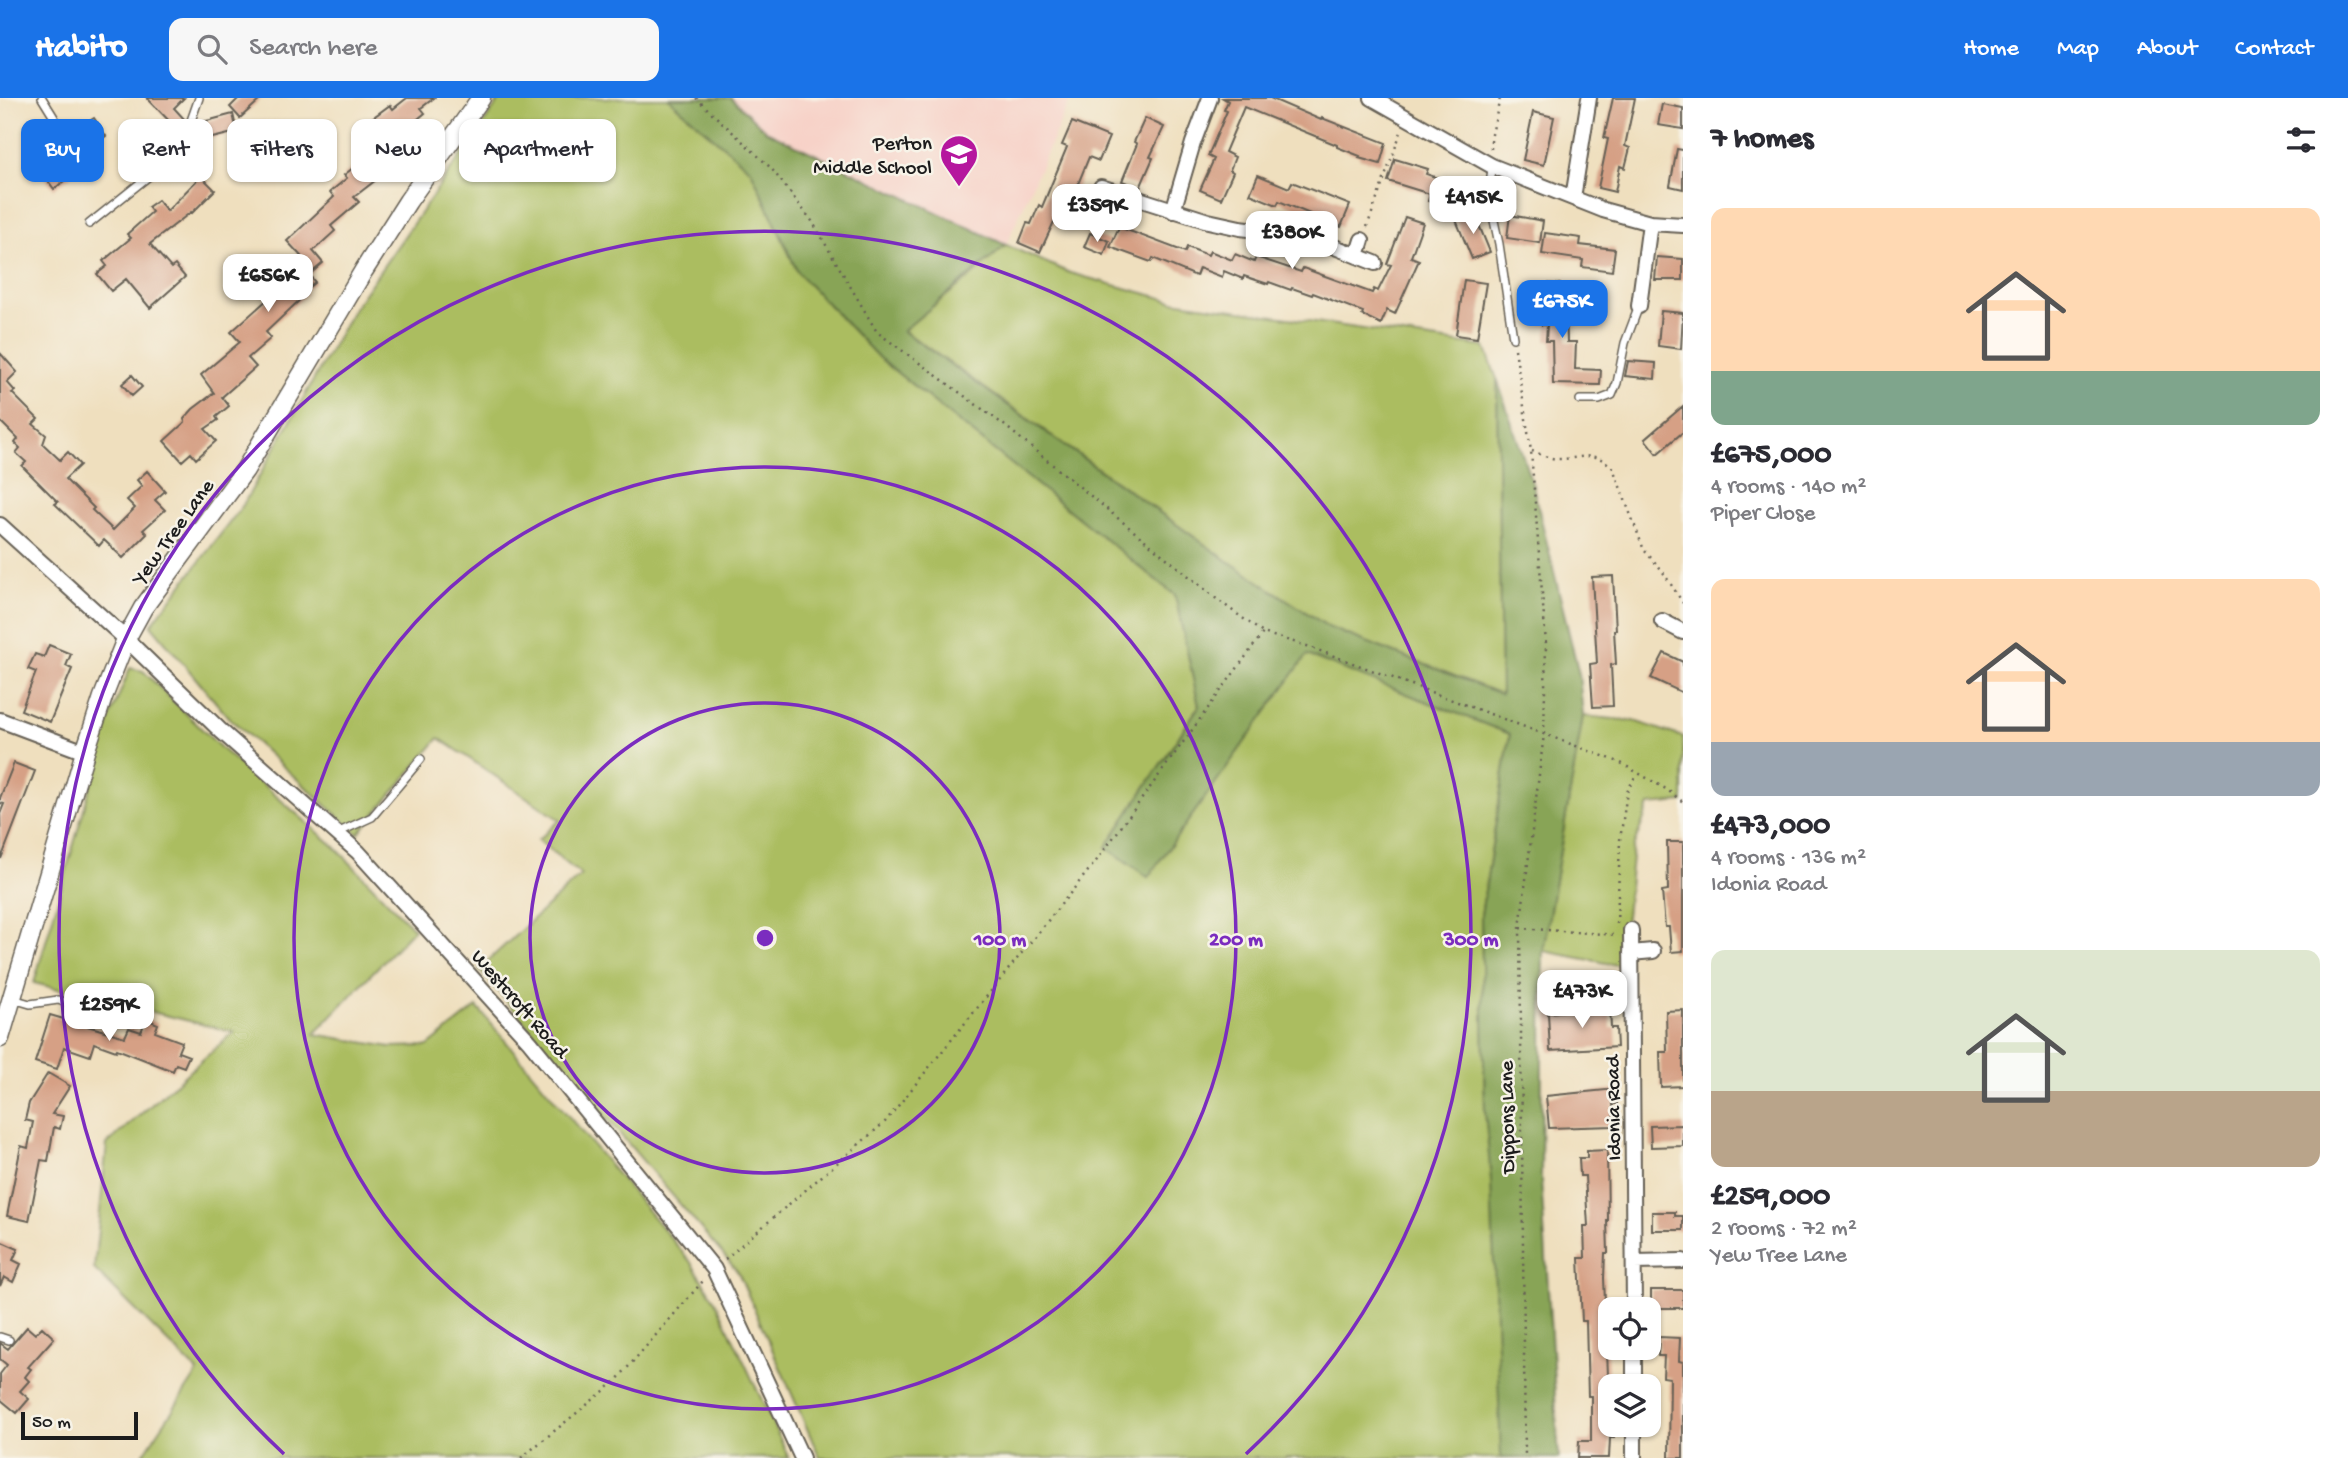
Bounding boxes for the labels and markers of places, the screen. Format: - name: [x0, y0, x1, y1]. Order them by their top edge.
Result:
- place label: Perton Middle School: [813, 133, 932, 182]
- school or university icon: Perton Middle School: [938, 133, 980, 188]
- pin: £415K: [1424, 176, 1522, 236]
- pin: £359K: [1048, 184, 1146, 244]
- pin: £380K: [1243, 212, 1341, 271]
- pin: £656K: [219, 254, 317, 314]
- pin: £675K: [1513, 280, 1611, 340]
- centre of rings: [753, 926, 777, 950]
- pin: £473K: [1533, 970, 1631, 1030]
- pin: £259K: [60, 984, 158, 1043]

